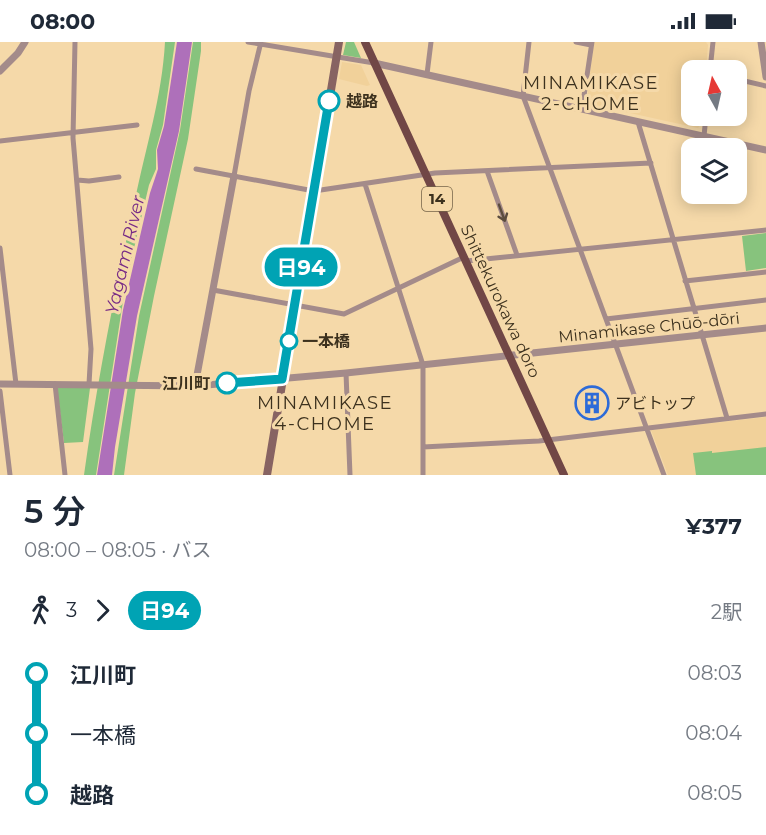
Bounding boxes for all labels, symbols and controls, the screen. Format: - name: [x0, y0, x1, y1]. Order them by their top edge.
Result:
- text: 08:00: [30, 8, 95, 35]
- north arrow: [681, 60, 747, 126]
- map controls: [681, 60, 747, 204]
- district label: MINAMIKASE 2-CHOME: [523, 72, 659, 115]
- marker: 越路: [318, 90, 340, 112]
- place label: 越路: [346, 92, 378, 111]
- button: layers: [681, 138, 747, 204]
- road number: 14: [422, 187, 452, 211]
- water label: Yagami River: [101, 193, 150, 317]
- one-way arrow: [497, 203, 508, 222]
- street label: Shittekurokawa doro: [457, 222, 544, 381]
- line badge: 日94: [266, 248, 336, 286]
- text: 日94: [277, 255, 325, 280]
- street label: Minamikase Chūō-dōri: [557, 309, 741, 346]
- marker: 一本橋: [280, 332, 298, 350]
- place label: 一本橋: [302, 332, 350, 351]
- marker: 江川町: [216, 372, 238, 394]
- place label: 江川町: [162, 374, 210, 393]
- building icon: アビトップ: [574, 385, 610, 421]
- district label: MINAMIKASE 4-CHOME: [257, 392, 393, 435]
- place label: アビトップ: [615, 394, 695, 413]
- text: 5 分: [24, 491, 85, 531]
- text: ¥377: [685, 513, 742, 540]
- text: 08:00 – 08:05 · バス: [24, 538, 212, 562]
- icon: walk: [24, 594, 57, 627]
- icon: forward: [86, 594, 119, 627]
- text: 3: [66, 598, 77, 622]
- text: 日94: [140, 598, 189, 623]
- text: 2駅: [711, 600, 742, 624]
- text: 08:03: [687, 661, 742, 685]
- text: 江川町: [70, 662, 136, 689]
- text: 08:04: [685, 721, 742, 745]
- text: 一本橋: [70, 722, 136, 749]
- text: 08:05: [687, 781, 742, 805]
- text: 越路: [70, 782, 114, 809]

